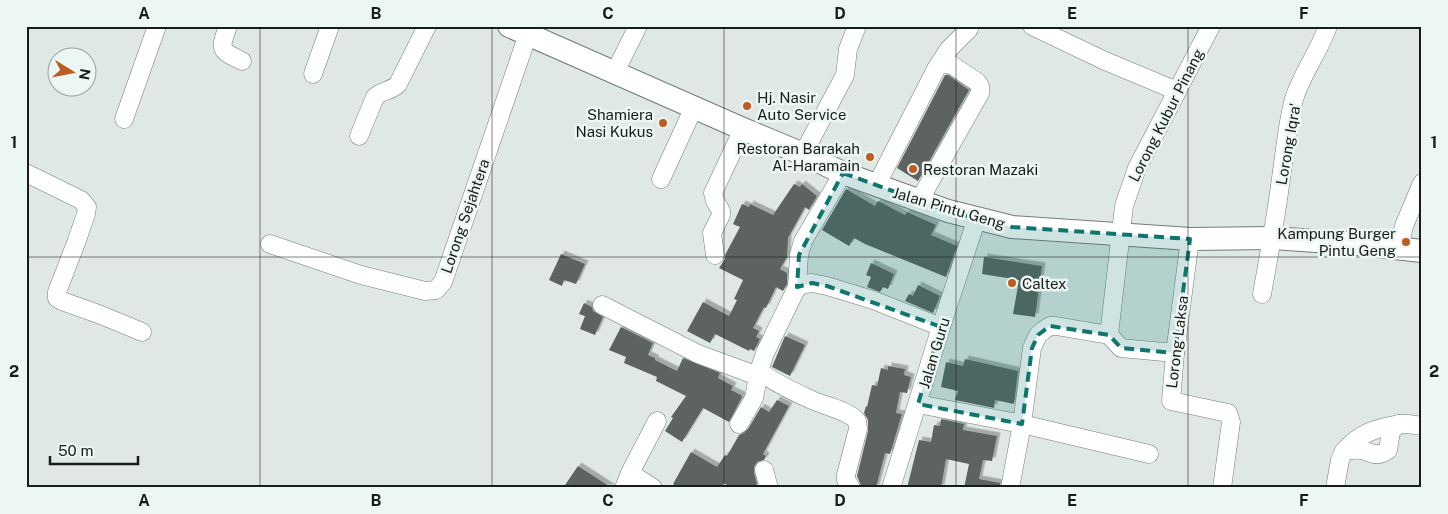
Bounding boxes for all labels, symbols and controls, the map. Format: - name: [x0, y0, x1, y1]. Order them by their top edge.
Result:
- text: A: [138, 4, 150, 23]
- text: B: [371, 4, 382, 23]
- text: C: [602, 4, 614, 23]
- text: D: [834, 4, 846, 23]
- text: E: [1067, 4, 1077, 23]
- text: F: [1299, 4, 1309, 23]
- street label: Lorong Kubur Pinang: [1125, 46, 1207, 184]
- north arrow: [48, 48, 98, 98]
- text: N: [76, 67, 94, 81]
- place label: Hj. Nasir Auto Service: [757, 89, 846, 123]
- marker: Hj. Nasir Auto Service: [741, 100, 753, 112]
- street label: Lorong Iqra': [1272, 102, 1304, 186]
- place label: Shamiera Nasi Kukus: [575, 106, 653, 140]
- marker: Shamiera Nasi Kukus: [657, 117, 669, 129]
- text: 1: [11, 133, 17, 152]
- text: 1: [1431, 133, 1437, 152]
- place label: Restoran Barakah Al-Haramain: [737, 140, 860, 174]
- marker: Restoran Barakah Al-Haramain: [864, 151, 876, 163]
- street label: Lorong Sejahtera: [437, 157, 493, 275]
- place label: Restoran Mazaki: [923, 161, 1038, 178]
- marker: Restoran Mazaki: [907, 163, 919, 175]
- street label: Jalan Pintu Geng: [891, 184, 1007, 232]
- place label: Kampung Burger Pintu Geng: [1277, 225, 1396, 259]
- marker: Kampung Burger Pintu Geng: [1400, 236, 1412, 248]
- place label: Caltex: [1022, 275, 1067, 292]
- marker: Caltex: [1006, 277, 1018, 289]
- street label: Lorong Laksa: [1163, 295, 1191, 389]
- street label: Jalan Guru: [915, 315, 953, 391]
- text: 2: [9, 362, 19, 381]
- text: 2: [1429, 362, 1439, 381]
- scale bar: [50, 434, 138, 466]
- text: 50 m: [58, 442, 93, 459]
- text: A: [138, 491, 150, 510]
- text: B: [371, 491, 382, 510]
- text: C: [602, 491, 614, 510]
- text: D: [834, 491, 846, 510]
- text: E: [1067, 491, 1077, 510]
- text: F: [1299, 491, 1309, 510]

